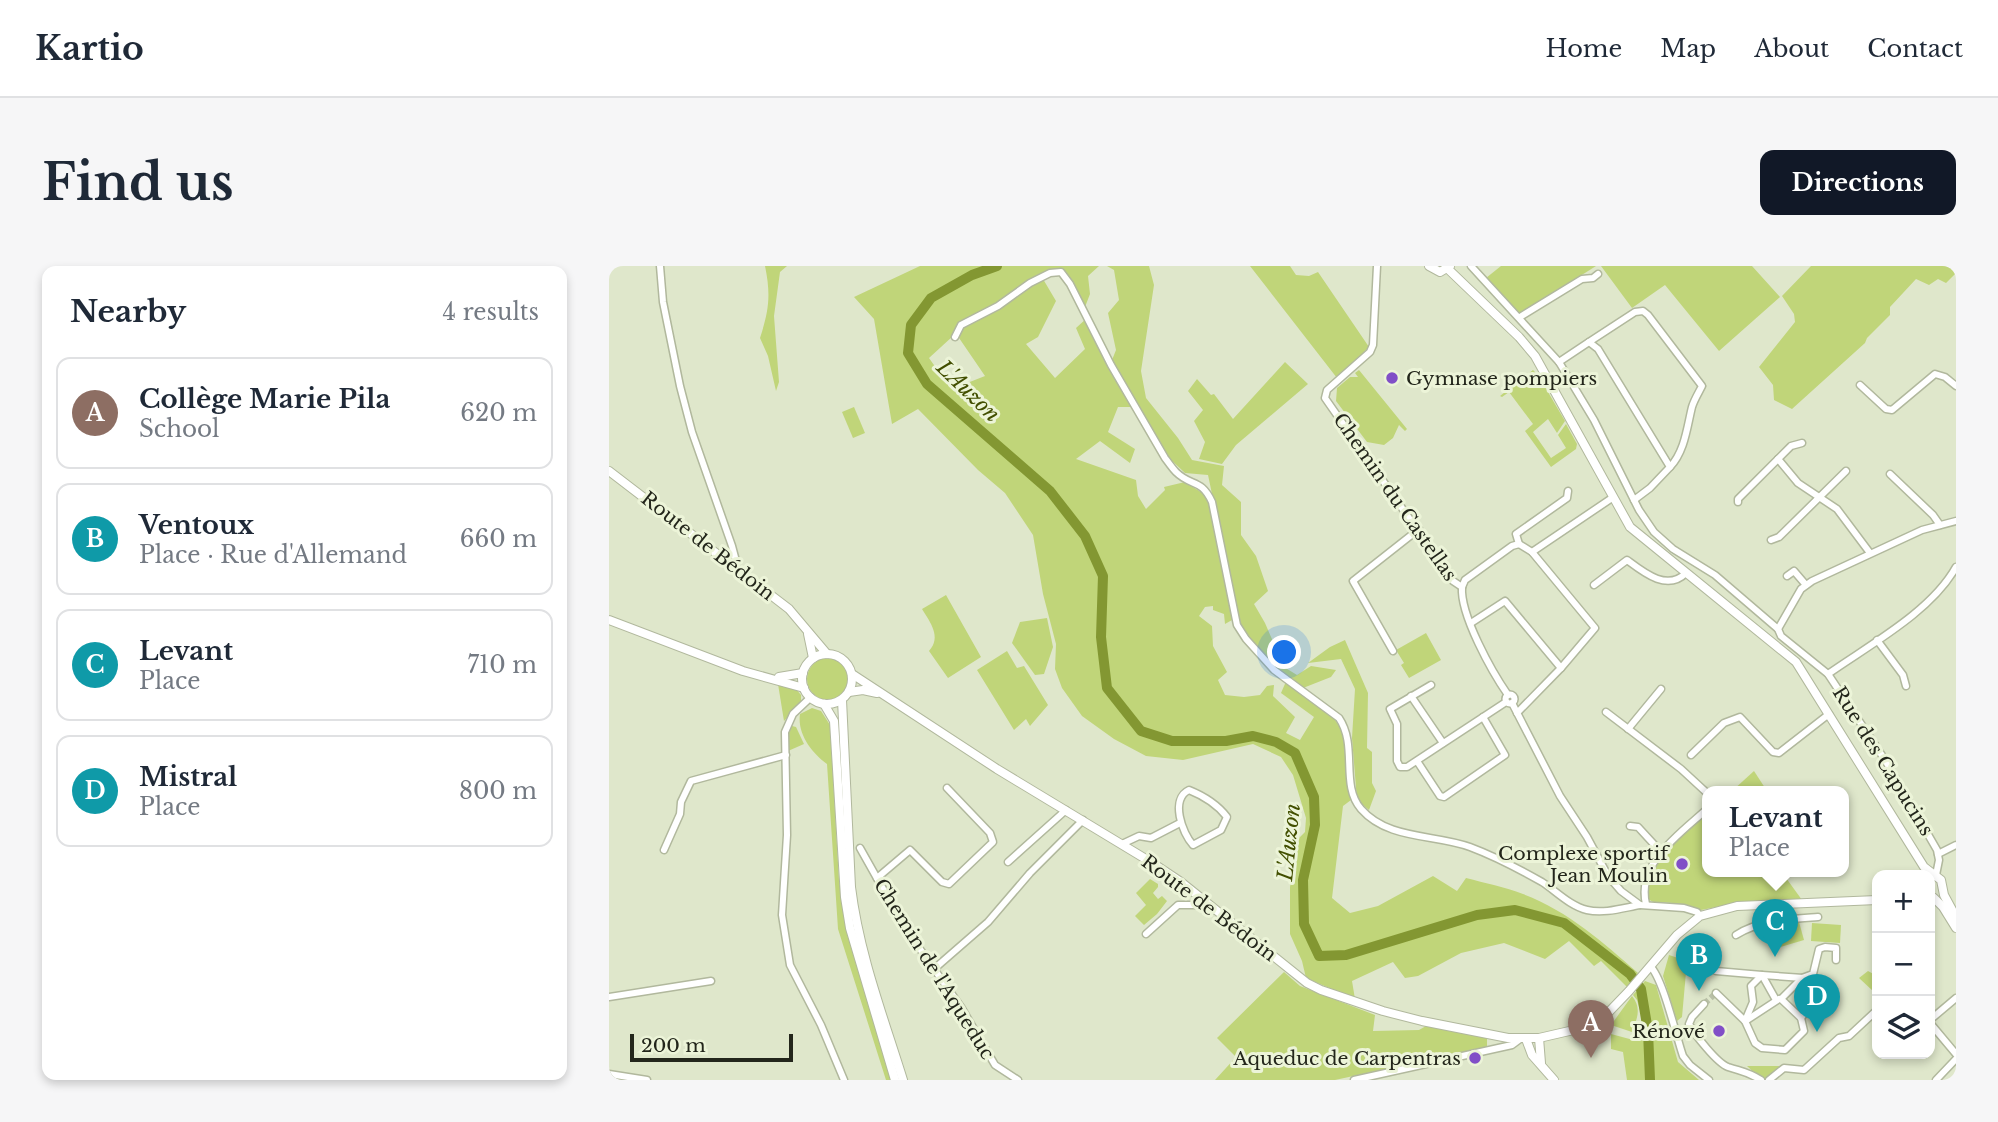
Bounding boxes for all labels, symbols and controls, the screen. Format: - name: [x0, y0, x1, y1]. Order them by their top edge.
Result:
- text: Kartio: [35, 28, 144, 69]
- text: Home: [1546, 34, 1622, 63]
- text: Map: [1660, 34, 1716, 63]
- text: About: [1754, 34, 1829, 63]
- text: Contact: [1867, 34, 1963, 63]
- button: Directions: [1760, 150, 1956, 215]
- text: Find us: [42, 152, 234, 213]
- text: Nearby: [70, 293, 186, 330]
- text: 4 results: [443, 298, 539, 326]
- water label: L'Auzon: [930, 354, 1005, 427]
- place label: Gymnase pompiers: [1406, 367, 1597, 390]
- marker: Gymnase pompiers: [1384, 370, 1400, 386]
- text: Collège Marie Pila: [139, 383, 390, 415]
- text: A: [86, 399, 104, 427]
- text: 620 m: [460, 399, 537, 427]
- street label: Chemin du Castellas: [1328, 409, 1462, 585]
- text: School: [139, 415, 220, 443]
- street label: Route de Bédoin: [637, 487, 779, 605]
- text: Ventoux: [139, 509, 254, 541]
- text: B: [86, 525, 104, 553]
- text: 660 m: [460, 525, 537, 553]
- text: Place · Rue d'Allemand: [139, 541, 407, 569]
- text: Levant: [139, 635, 233, 667]
- your location: [1267, 635, 1301, 669]
- text: C: [86, 651, 104, 679]
- text: 710 m: [467, 651, 537, 679]
- text: Place: [139, 667, 201, 695]
- street label: Rue des Capucins: [1828, 682, 1938, 840]
- text: Mistral: [139, 761, 237, 793]
- text: D: [84, 777, 106, 805]
- text: 800 m: [459, 777, 537, 805]
- popup: [1702, 786, 1849, 877]
- text: Place: [139, 793, 201, 821]
- water label: L'Auzon: [1272, 802, 1306, 883]
- text: Levant: [1728, 802, 1823, 834]
- text: Place: [1728, 834, 1790, 862]
- place label: Complexe sportif Jean Moulin: [1498, 842, 1670, 887]
- street label: Route de Bédoin: [1137, 850, 1281, 966]
- marker: Complexe sportif Jean Moulin: [1674, 856, 1690, 872]
- map controls: [1872, 870, 1935, 1059]
- button: +: [1872, 870, 1935, 933]
- street label: Chemin de l'Aqueduc: [869, 874, 999, 1064]
- pin: C: [1752, 899, 1798, 957]
- pin: B: [1676, 933, 1722, 991]
- button: −: [1872, 933, 1935, 996]
- pin: D: [1794, 974, 1840, 1032]
- button: layers: [1872, 996, 1935, 1059]
- pin: A: [1568, 1000, 1614, 1058]
- place label: Rénové: [1632, 1020, 1705, 1043]
- marker: Rénové: [1711, 1023, 1727, 1039]
- scale bar: [630, 1031, 793, 1063]
- text: 200 m: [641, 1034, 706, 1057]
- place label: Aqueduc de Carpentras: [1232, 1047, 1461, 1070]
- marker: Aqueduc de Carpentras: [1467, 1050, 1483, 1066]

